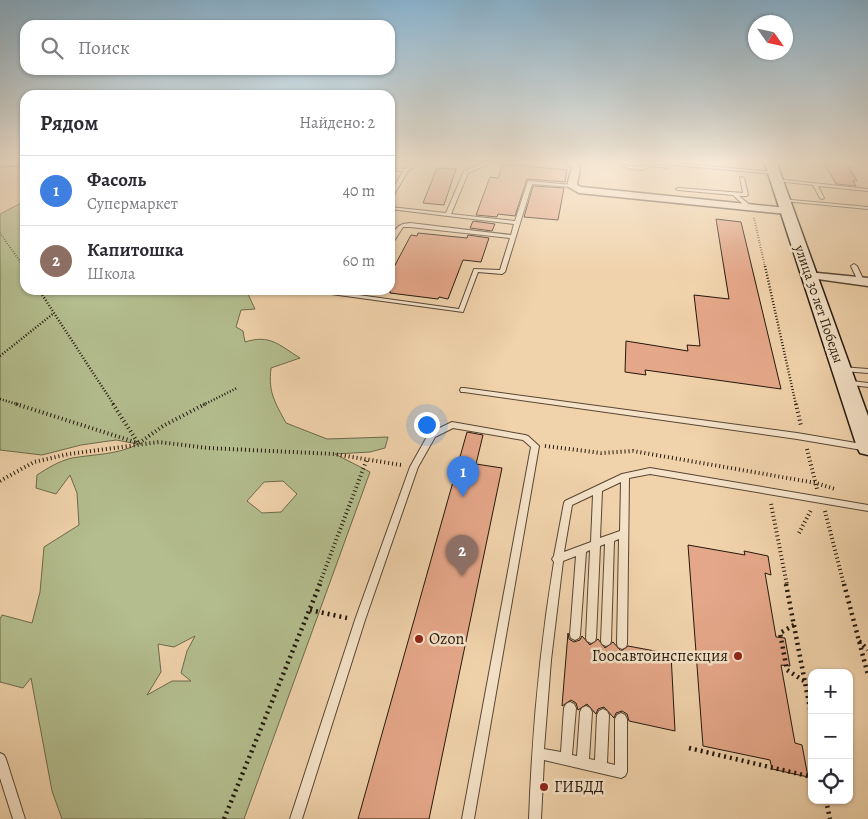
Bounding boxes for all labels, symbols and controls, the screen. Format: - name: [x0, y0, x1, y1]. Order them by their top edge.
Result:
- north arrow: [748, 15, 793, 60]
- search box: [20, 20, 395, 75]
- icon: search: [38, 34, 66, 62]
- text: Поиск: [78, 35, 130, 61]
- text: Рядом: [40, 109, 98, 137]
- text: Найдено: 2: [299, 112, 375, 134]
- text: Фасоль: [87, 167, 146, 193]
- text: 1: [53, 180, 59, 202]
- text: 40 m: [343, 180, 375, 202]
- text: Супермаркет: [87, 193, 178, 215]
- text: Капитошка: [87, 237, 184, 263]
- street label: улица 30 лет Победы: [790, 242, 848, 366]
- text: 2: [52, 250, 60, 272]
- text: 60 m: [343, 250, 375, 272]
- text: Школа: [87, 263, 135, 285]
- your location: [414, 412, 440, 438]
- pin: 1: [447, 456, 479, 497]
- pin: 2: [446, 535, 478, 576]
- place label: Ozon: [429, 628, 464, 650]
- marker: Ozon: [413, 633, 425, 645]
- place label: Гоосавтоинспекция: [592, 645, 728, 667]
- marker: Гоосавтоинспекция: [732, 650, 744, 662]
- map controls: [808, 669, 853, 804]
- button: +: [808, 669, 853, 714]
- button: −: [808, 714, 853, 759]
- button: locate: [808, 759, 853, 804]
- place label: ГИБДД: [554, 776, 604, 798]
- marker: ГИБДД: [538, 781, 550, 793]

